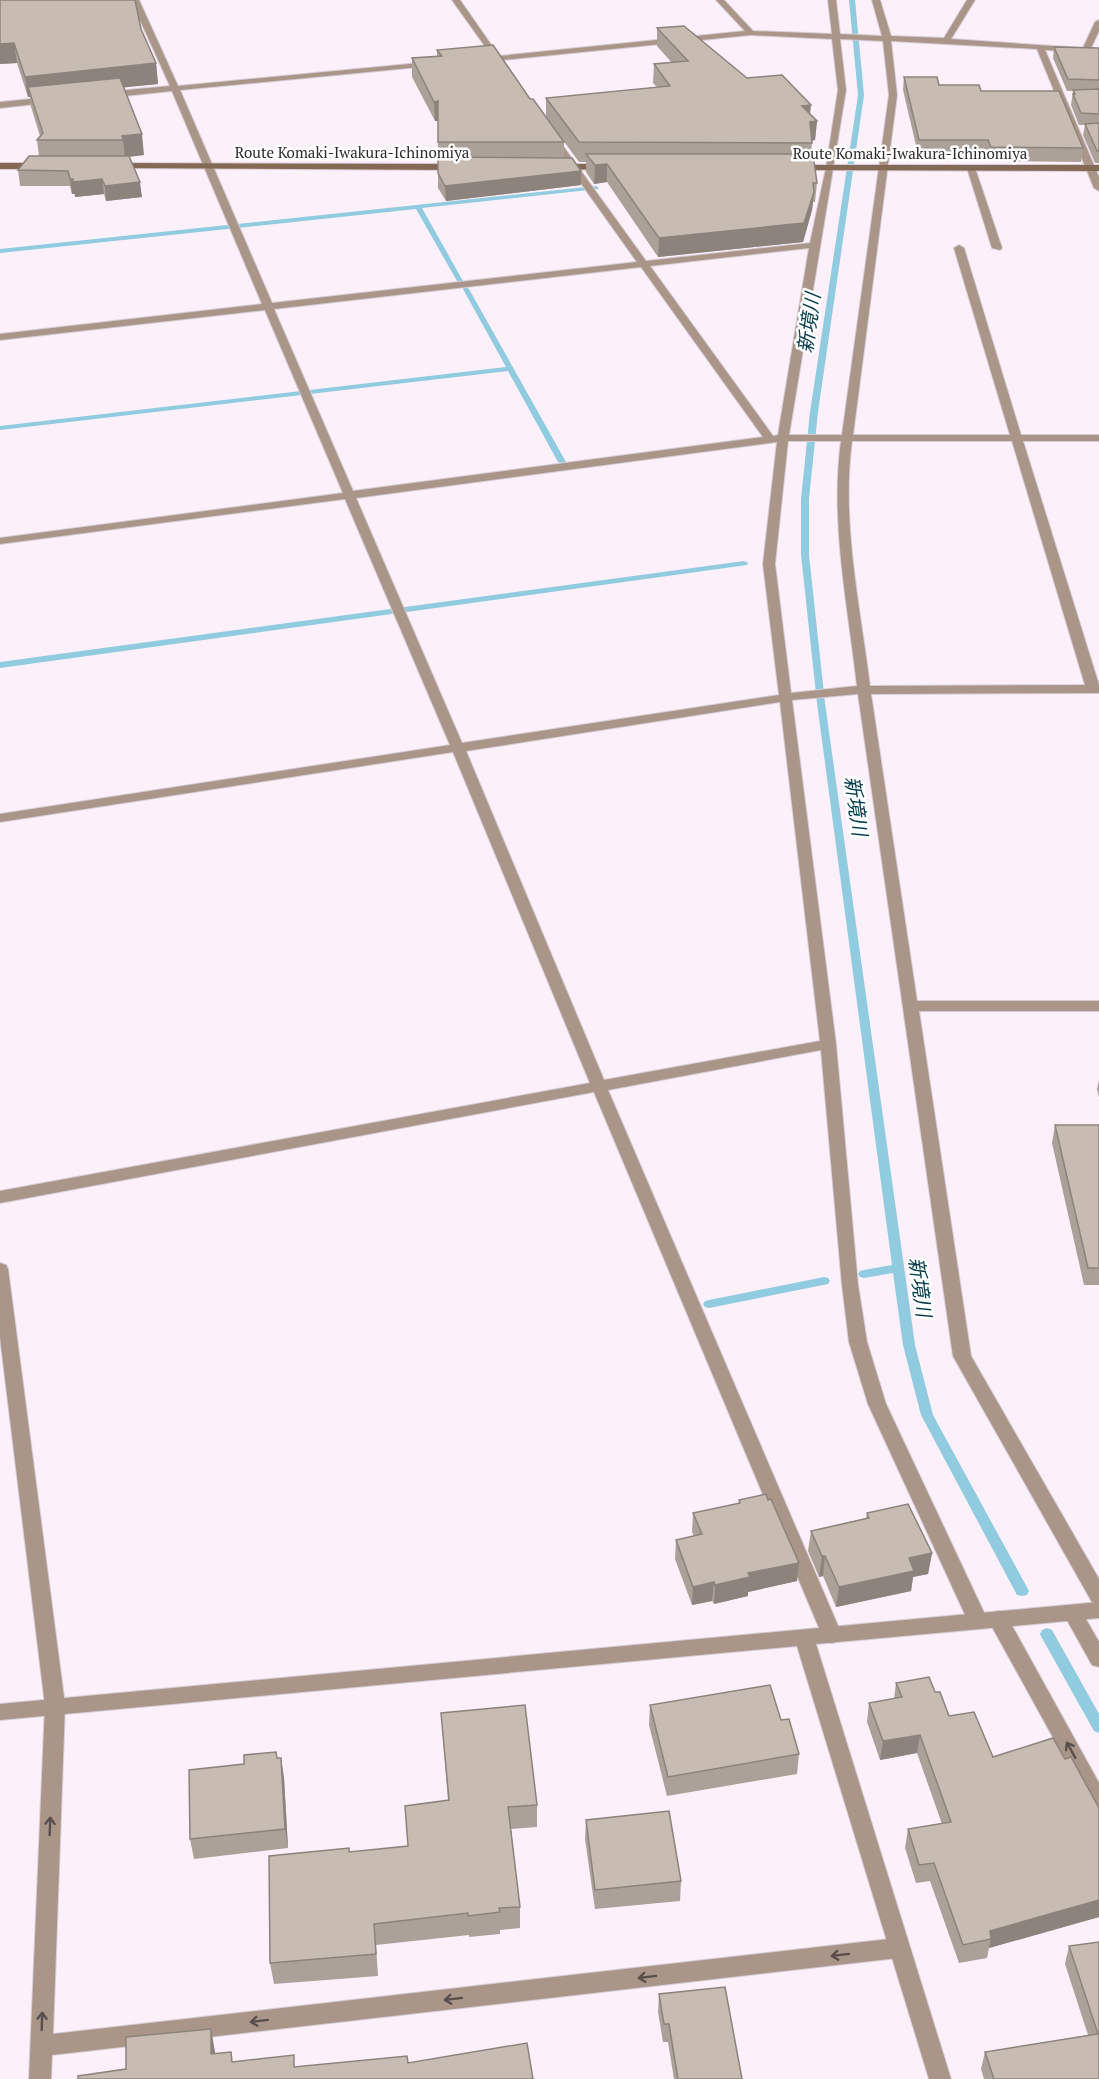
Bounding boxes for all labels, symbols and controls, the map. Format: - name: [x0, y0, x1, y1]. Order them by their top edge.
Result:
- street label: Route Komaki-Iwakura-Ichinomiya: [235, 142, 470, 162]
- street label: Route Komaki-Iwakura-Ichinomiya: [793, 143, 1028, 163]
- water label: 新境川: [791, 289, 826, 355]
- water label: 新境川: [839, 774, 874, 839]
- water label: 新境川: [903, 1255, 938, 1320]
- one-way arrow: [1065, 1742, 1076, 1760]
- one-way arrow: [45, 1816, 56, 1836]
- one-way arrow: [831, 1950, 851, 1961]
- one-way arrow: [637, 1972, 657, 1983]
- one-way arrow: [443, 1994, 463, 2005]
- one-way arrow: [36, 2011, 47, 2031]
- one-way arrow: [250, 2016, 270, 2027]

